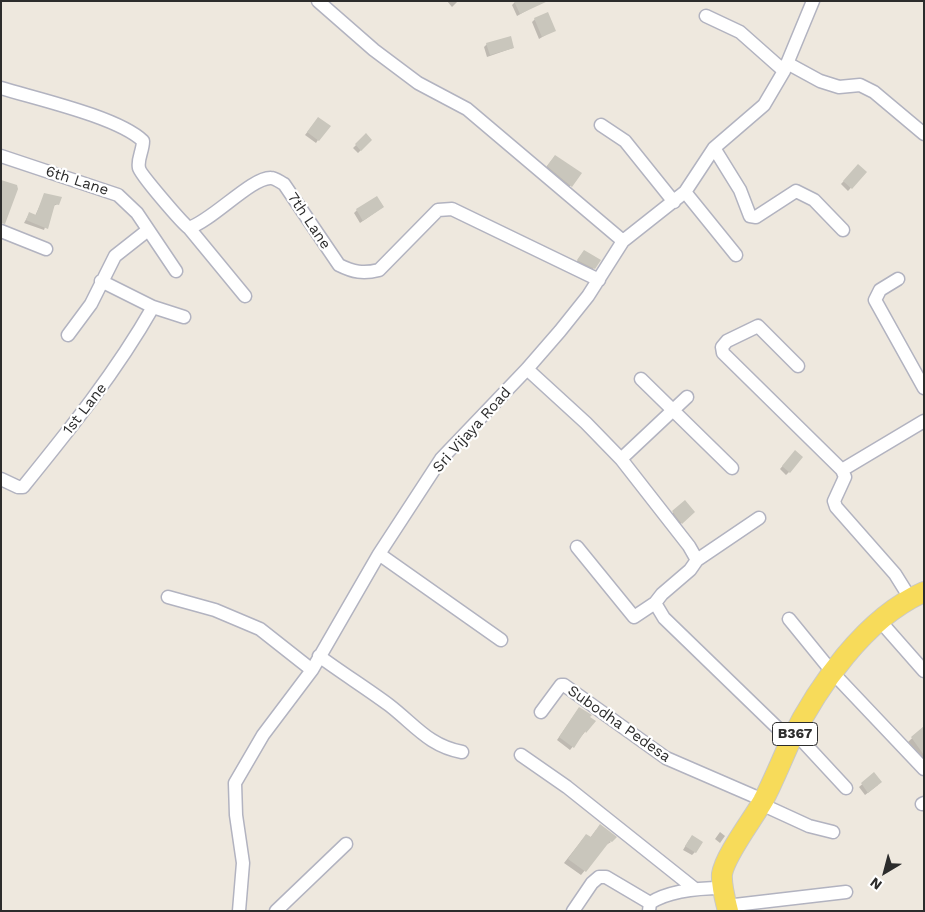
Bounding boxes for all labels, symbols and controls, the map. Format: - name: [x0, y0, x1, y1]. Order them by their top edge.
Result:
- street label: 6th Lane: [43, 162, 111, 200]
- street label: 7th Lane: [284, 189, 334, 253]
- street label: 1st Lane: [59, 380, 111, 438]
- street label: Sri Vijaya Road: [429, 384, 515, 476]
- street label: Subodha Pedesa: [564, 682, 674, 766]
- road number: B367: [772, 722, 818, 746]
- north arrow: [860, 847, 910, 897]
- text: N: [867, 874, 885, 893]

